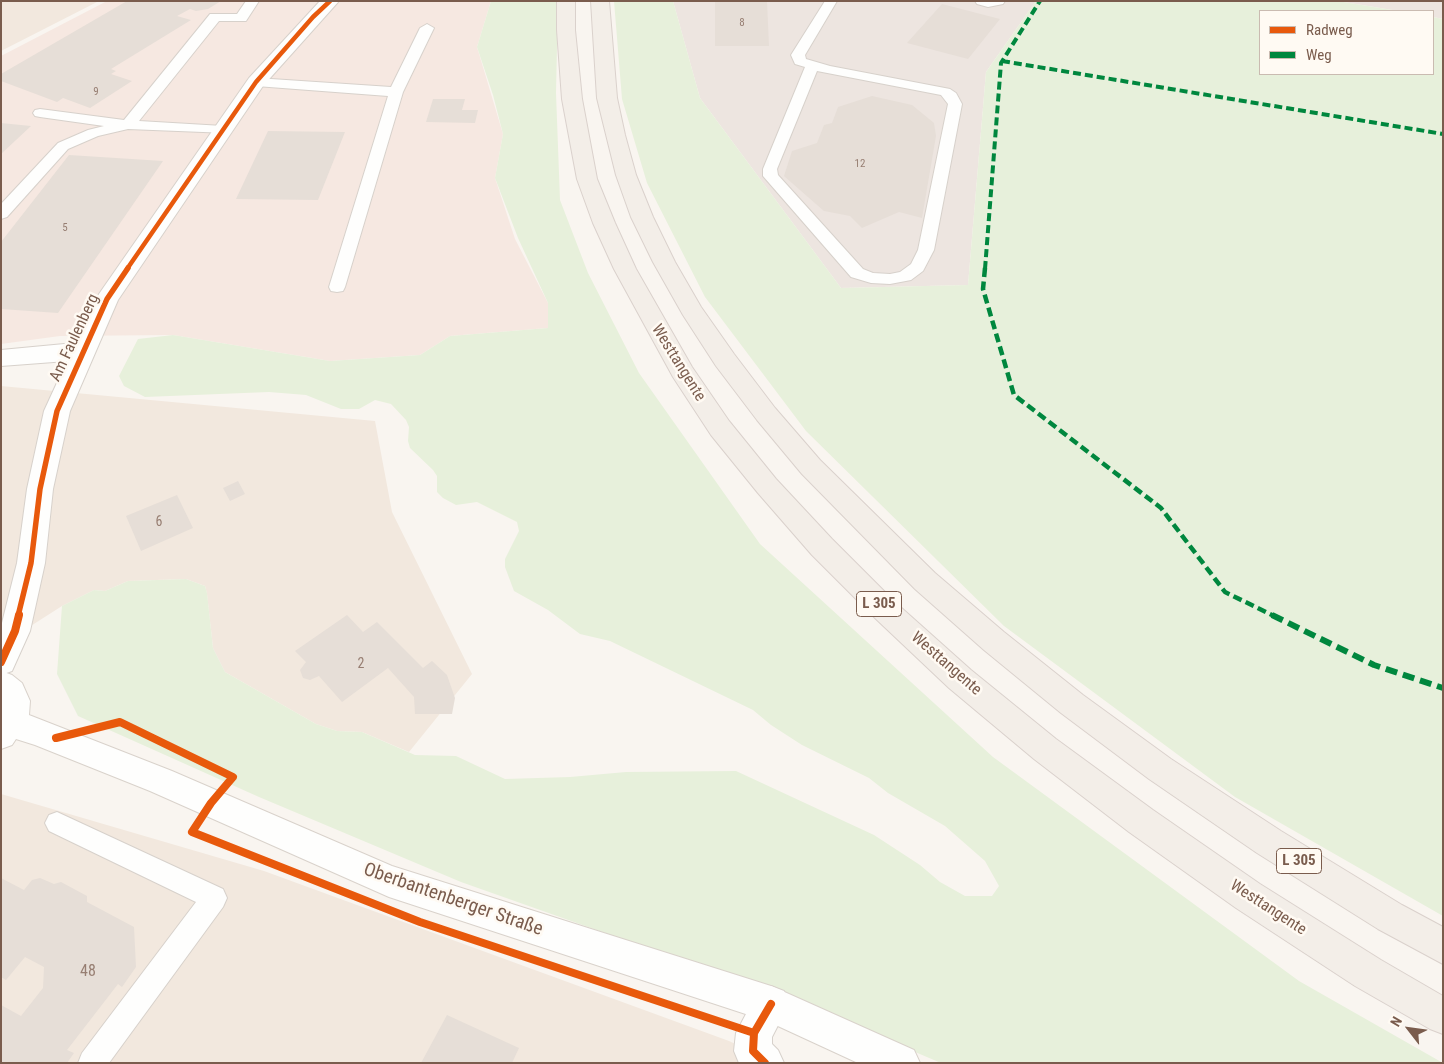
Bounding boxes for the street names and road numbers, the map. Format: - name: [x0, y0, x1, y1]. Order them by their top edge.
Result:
- street label: Am Faulenberg: [46, 291, 104, 385]
- street label: Westtangente: [647, 321, 709, 405]
- road number: L 305: [856, 592, 902, 616]
- street label: Westtangente: [907, 628, 985, 700]
- road number: L 305: [1276, 848, 1322, 874]
- street label: Oberbantenberger Straße: [360, 859, 546, 941]
- street label: Westtangente: [1226, 876, 1310, 940]

